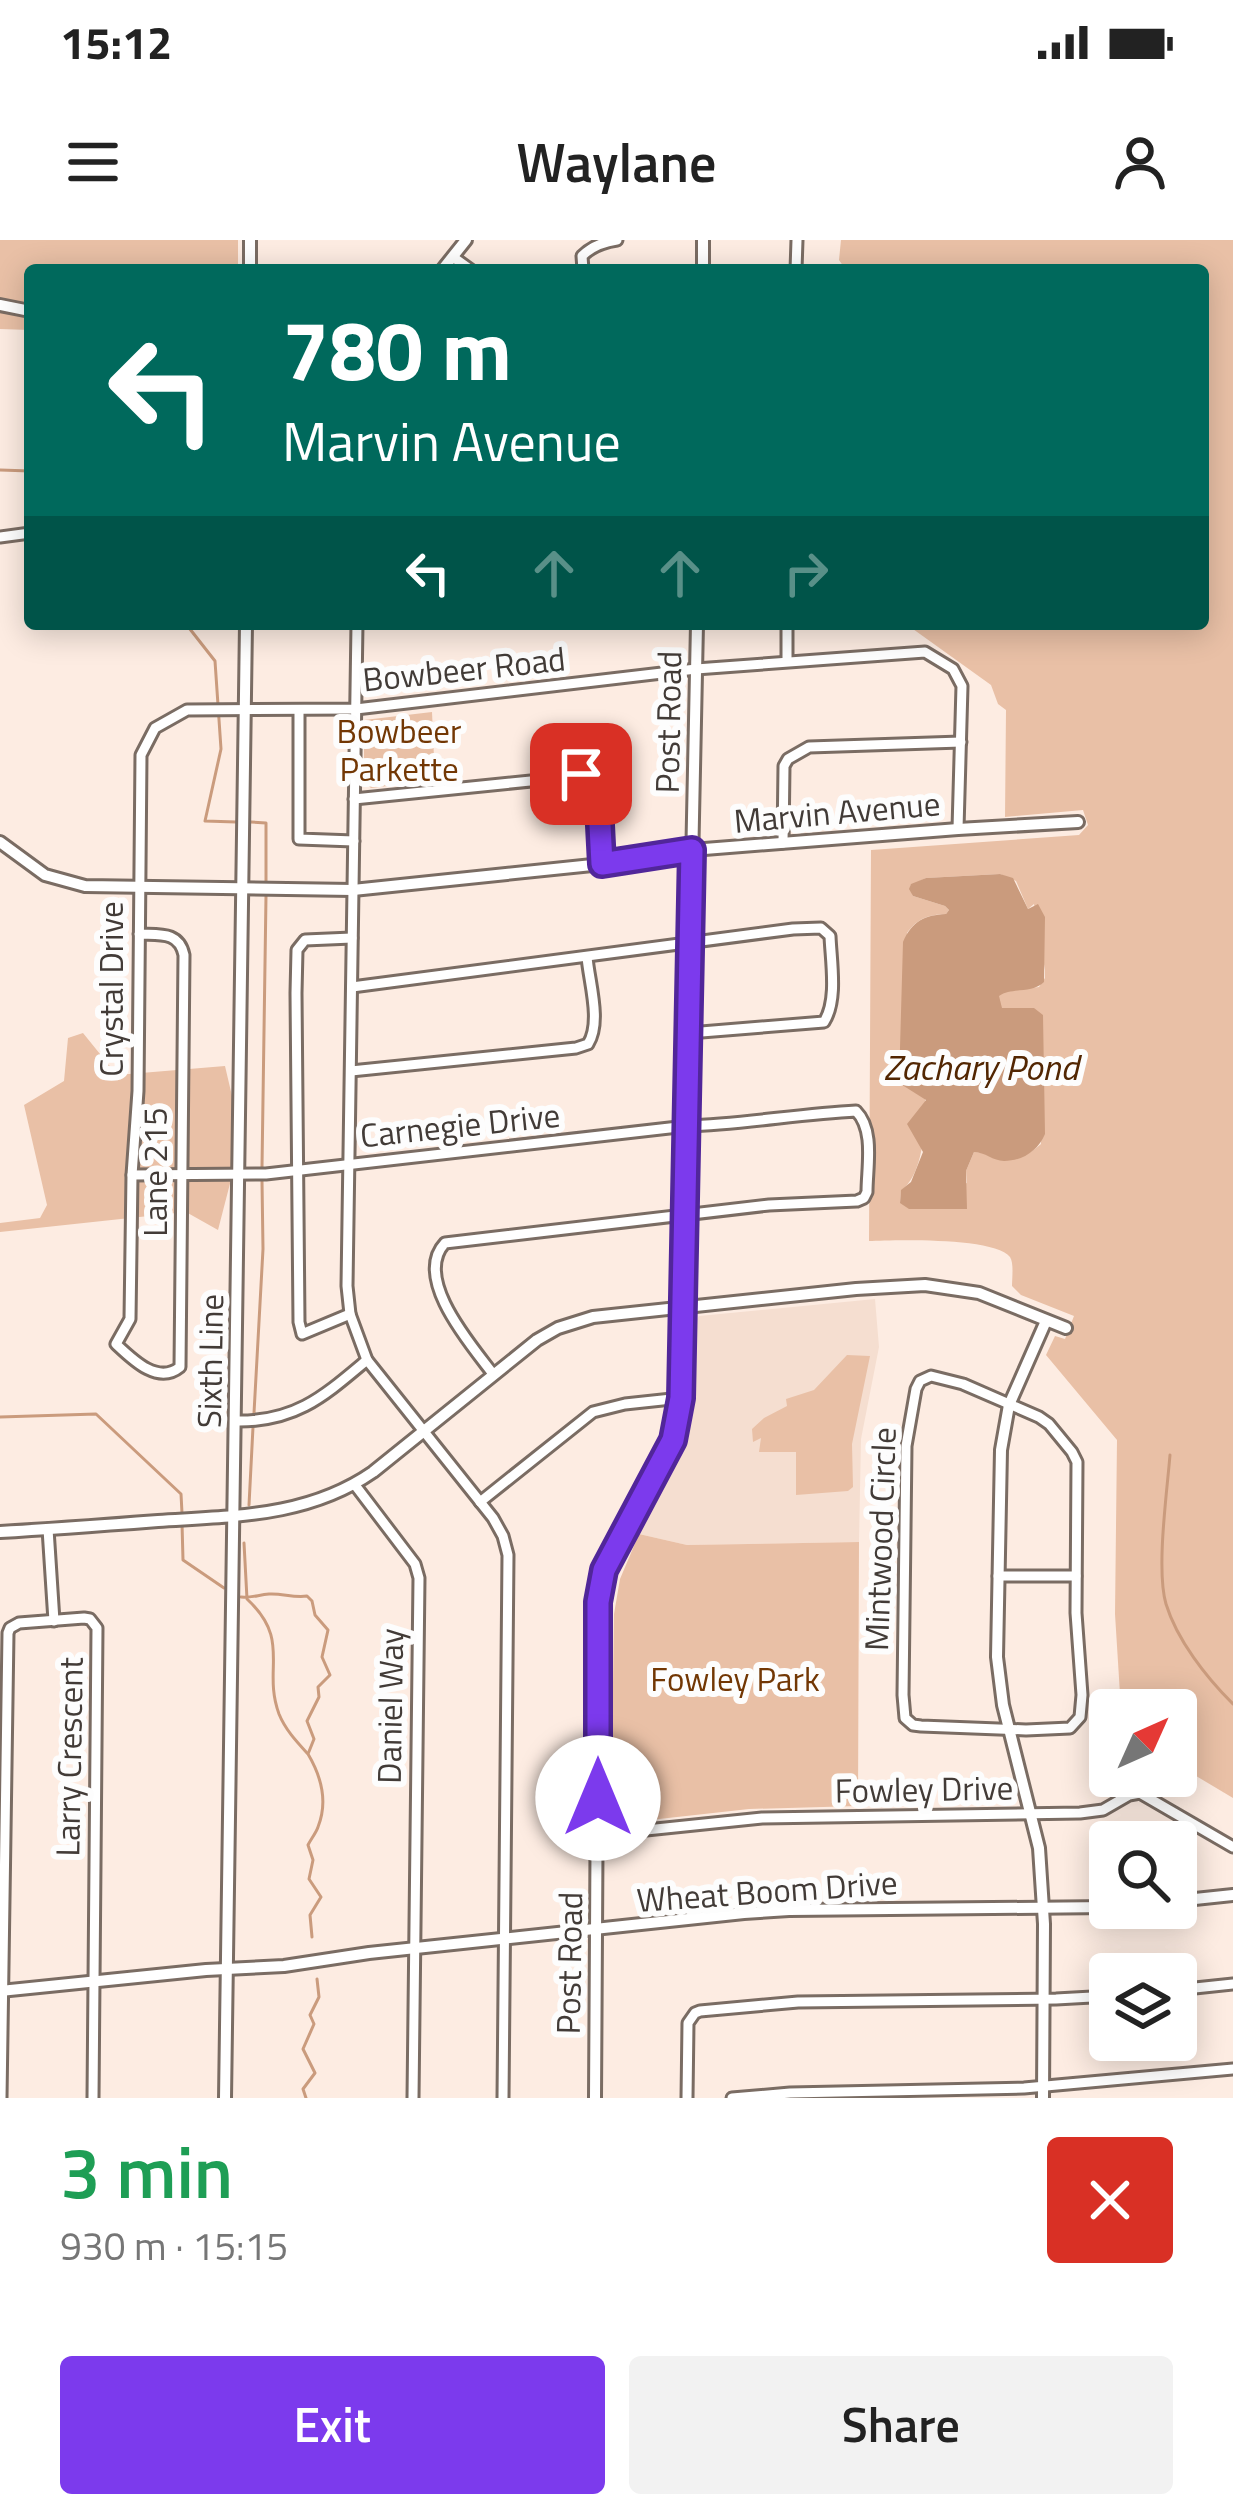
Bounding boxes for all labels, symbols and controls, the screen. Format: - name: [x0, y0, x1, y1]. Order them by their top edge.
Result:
- text: 15:12: [60, 8, 172, 76]
- text: Waylane: [517, 121, 716, 203]
- icon: menu: [60, 129, 126, 195]
- icon: person: [1107, 129, 1173, 195]
- text: 780 m: [282, 285, 512, 413]
- icon: left: [84, 312, 240, 468]
- text: Marvin Avenue: [282, 400, 621, 482]
- icon: left: [395, 540, 461, 606]
- icon: ahead: [521, 540, 587, 606]
- icon: ahead: [647, 540, 713, 606]
- icon: right: [773, 540, 839, 606]
- street label: Bowbeer Road: [360, 633, 568, 705]
- street label: Post Road: [642, 650, 694, 794]
- park label: Bowbeer Parkette: [337, 706, 461, 794]
- pin: [530, 723, 632, 825]
- icon: arrive: [548, 741, 614, 807]
- street label: Marvin Avenue: [732, 778, 942, 846]
- street label: Crystal Drive: [86, 901, 136, 1077]
- water label: Zachary Pond: [883, 1039, 1083, 1094]
- street label: Carnegie Drive: [358, 1090, 562, 1160]
- street label: Lane 215: [130, 1107, 180, 1237]
- street label: Sixth Line: [184, 1294, 236, 1428]
- street label: Mintwood Circle: [851, 1426, 909, 1652]
- street label: Daniel Way: [364, 1628, 416, 1784]
- park label: Fowley Park: [650, 1654, 820, 1704]
- street label: Larry Crescent: [42, 1656, 96, 1857]
- north arrow: [1089, 1689, 1197, 1797]
- map controls: [1089, 1689, 1197, 2061]
- position arrow: [535, 1735, 661, 1861]
- street label: Fowley Drive: [834, 1762, 1014, 1816]
- button: search: [1089, 1821, 1197, 1929]
- street label: Wheat Boom Drive: [635, 1857, 899, 1925]
- street label: Post Road: [543, 1891, 595, 2035]
- button: layers: [1089, 1953, 1197, 2061]
- text: 3 min: [60, 2116, 233, 2226]
- button: close: [1047, 2137, 1173, 2263]
- text: 930 m · 15:15: [60, 2216, 288, 2275]
- button: Exit: [60, 2356, 605, 2494]
- button: Share: [629, 2356, 1173, 2494]

